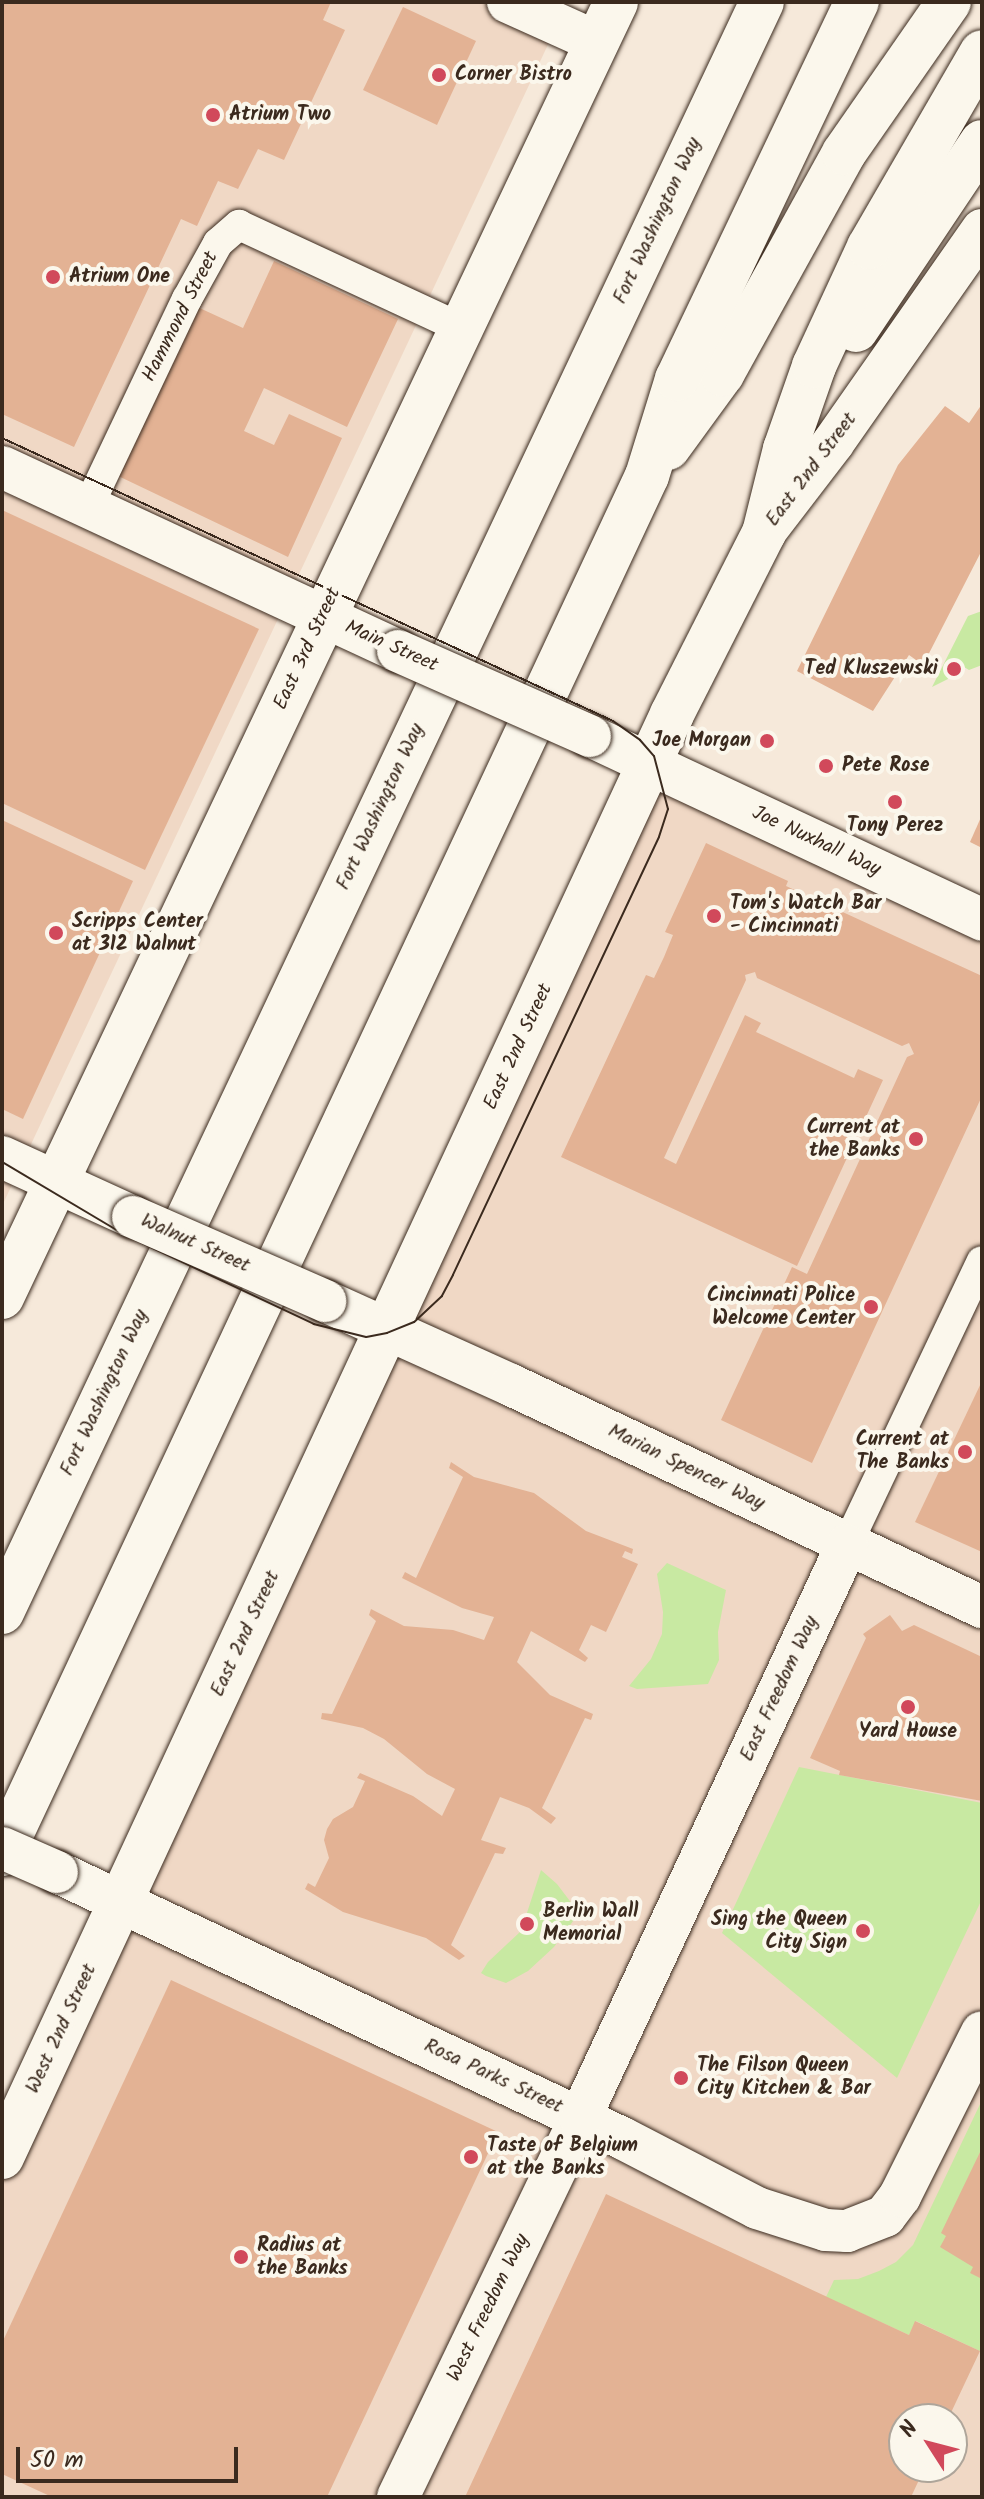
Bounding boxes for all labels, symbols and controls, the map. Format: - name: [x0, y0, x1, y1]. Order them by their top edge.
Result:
- place label: Corner Bistro: [455, 63, 572, 87]
- marker: Corner Bistro: [430, 66, 448, 84]
- place label: Atrium Two: [229, 103, 331, 127]
- marker: Atrium Two: [204, 106, 222, 124]
- street label: Fort Washington Way: [609, 134, 707, 308]
- street label: Hammond Street: [138, 248, 224, 386]
- place label: Atrium One: [69, 265, 170, 289]
- marker: Atrium One: [44, 268, 62, 286]
- street label: East 2nd Street: [761, 408, 863, 532]
- street label: East 3rd Street: [269, 584, 347, 714]
- street label: Main Street: [341, 616, 441, 678]
- place label: Ted Kluszewski: [805, 657, 938, 681]
- marker: Ted Kluszewski: [945, 660, 963, 678]
- street label: Fort Washington Way: [332, 720, 430, 894]
- place label: Joe Morgan: [652, 729, 751, 753]
- marker: Joe Morgan: [758, 732, 776, 750]
- place label: Pete Rose: [842, 754, 929, 778]
- marker: Pete Rose: [817, 757, 835, 775]
- marker: Tony Perez: [886, 793, 904, 811]
- street label: Joe Nuxhall Way: [748, 802, 884, 882]
- place label: Tony Perez: [847, 814, 943, 838]
- place label: Tom's Watch Bar - Cincinnati: [730, 892, 881, 939]
- marker: Tom's Watch Bar - Cincinnati: [705, 907, 723, 925]
- place label: Scripps Center at 312 Walnut: [72, 910, 203, 957]
- marker: Scripps Center at 312 Walnut: [47, 924, 65, 942]
- street label: East 2nd Street: [479, 980, 559, 1114]
- place label: Current at the Banks: [807, 1116, 900, 1163]
- marker: Current at the Banks: [907, 1130, 925, 1148]
- street label: Walnut Street: [137, 1209, 253, 1279]
- place label: Cincinnati Police Welcome Center: [707, 1284, 855, 1331]
- marker: Cincinnati Police Welcome Center: [862, 1298, 880, 1316]
- street label: Fort Washington Way: [56, 1306, 154, 1480]
- street label: Marian Spencer Way: [604, 1420, 768, 1516]
- place label: Current at The Banks: [856, 1428, 949, 1475]
- marker: Current at The Banks: [956, 1443, 974, 1461]
- street label: East 2nd Street: [206, 1567, 286, 1701]
- street label: East Freedom Way: [736, 1612, 824, 1766]
- marker: Yard House: [899, 1698, 917, 1716]
- place label: Yard House: [859, 1720, 957, 1744]
- place label: Berlin Wall Memorial: [543, 1900, 638, 1947]
- place label: Sing the Queen City Sign: [711, 1908, 847, 1955]
- marker: Berlin Wall Memorial: [518, 1915, 536, 1933]
- marker: Sing the Queen City Sign: [854, 1922, 872, 1940]
- street label: West 2nd Street: [22, 1961, 102, 2097]
- street label: Rosa Parks Street: [420, 2034, 566, 2120]
- place label: The Filson Queen City Kitchen & Bar: [697, 2054, 871, 2101]
- marker: The Filson Queen City Kitchen & Bar: [672, 2069, 690, 2087]
- place label: Taste of Belgium at the Banks: [487, 2134, 638, 2181]
- marker: Taste of Belgium at the Banks: [462, 2148, 480, 2166]
- street label: West Freedom Way: [443, 2230, 535, 2386]
- place label: Radius at the Banks: [257, 2234, 348, 2281]
- marker: Radius at the Banks: [232, 2248, 250, 2266]
- north arrow: [888, 2403, 968, 2483]
- text: N: [892, 2414, 928, 2446]
- scale bar: [20, 2431, 242, 2481]
- text: 50 m: [30, 2441, 84, 2480]

